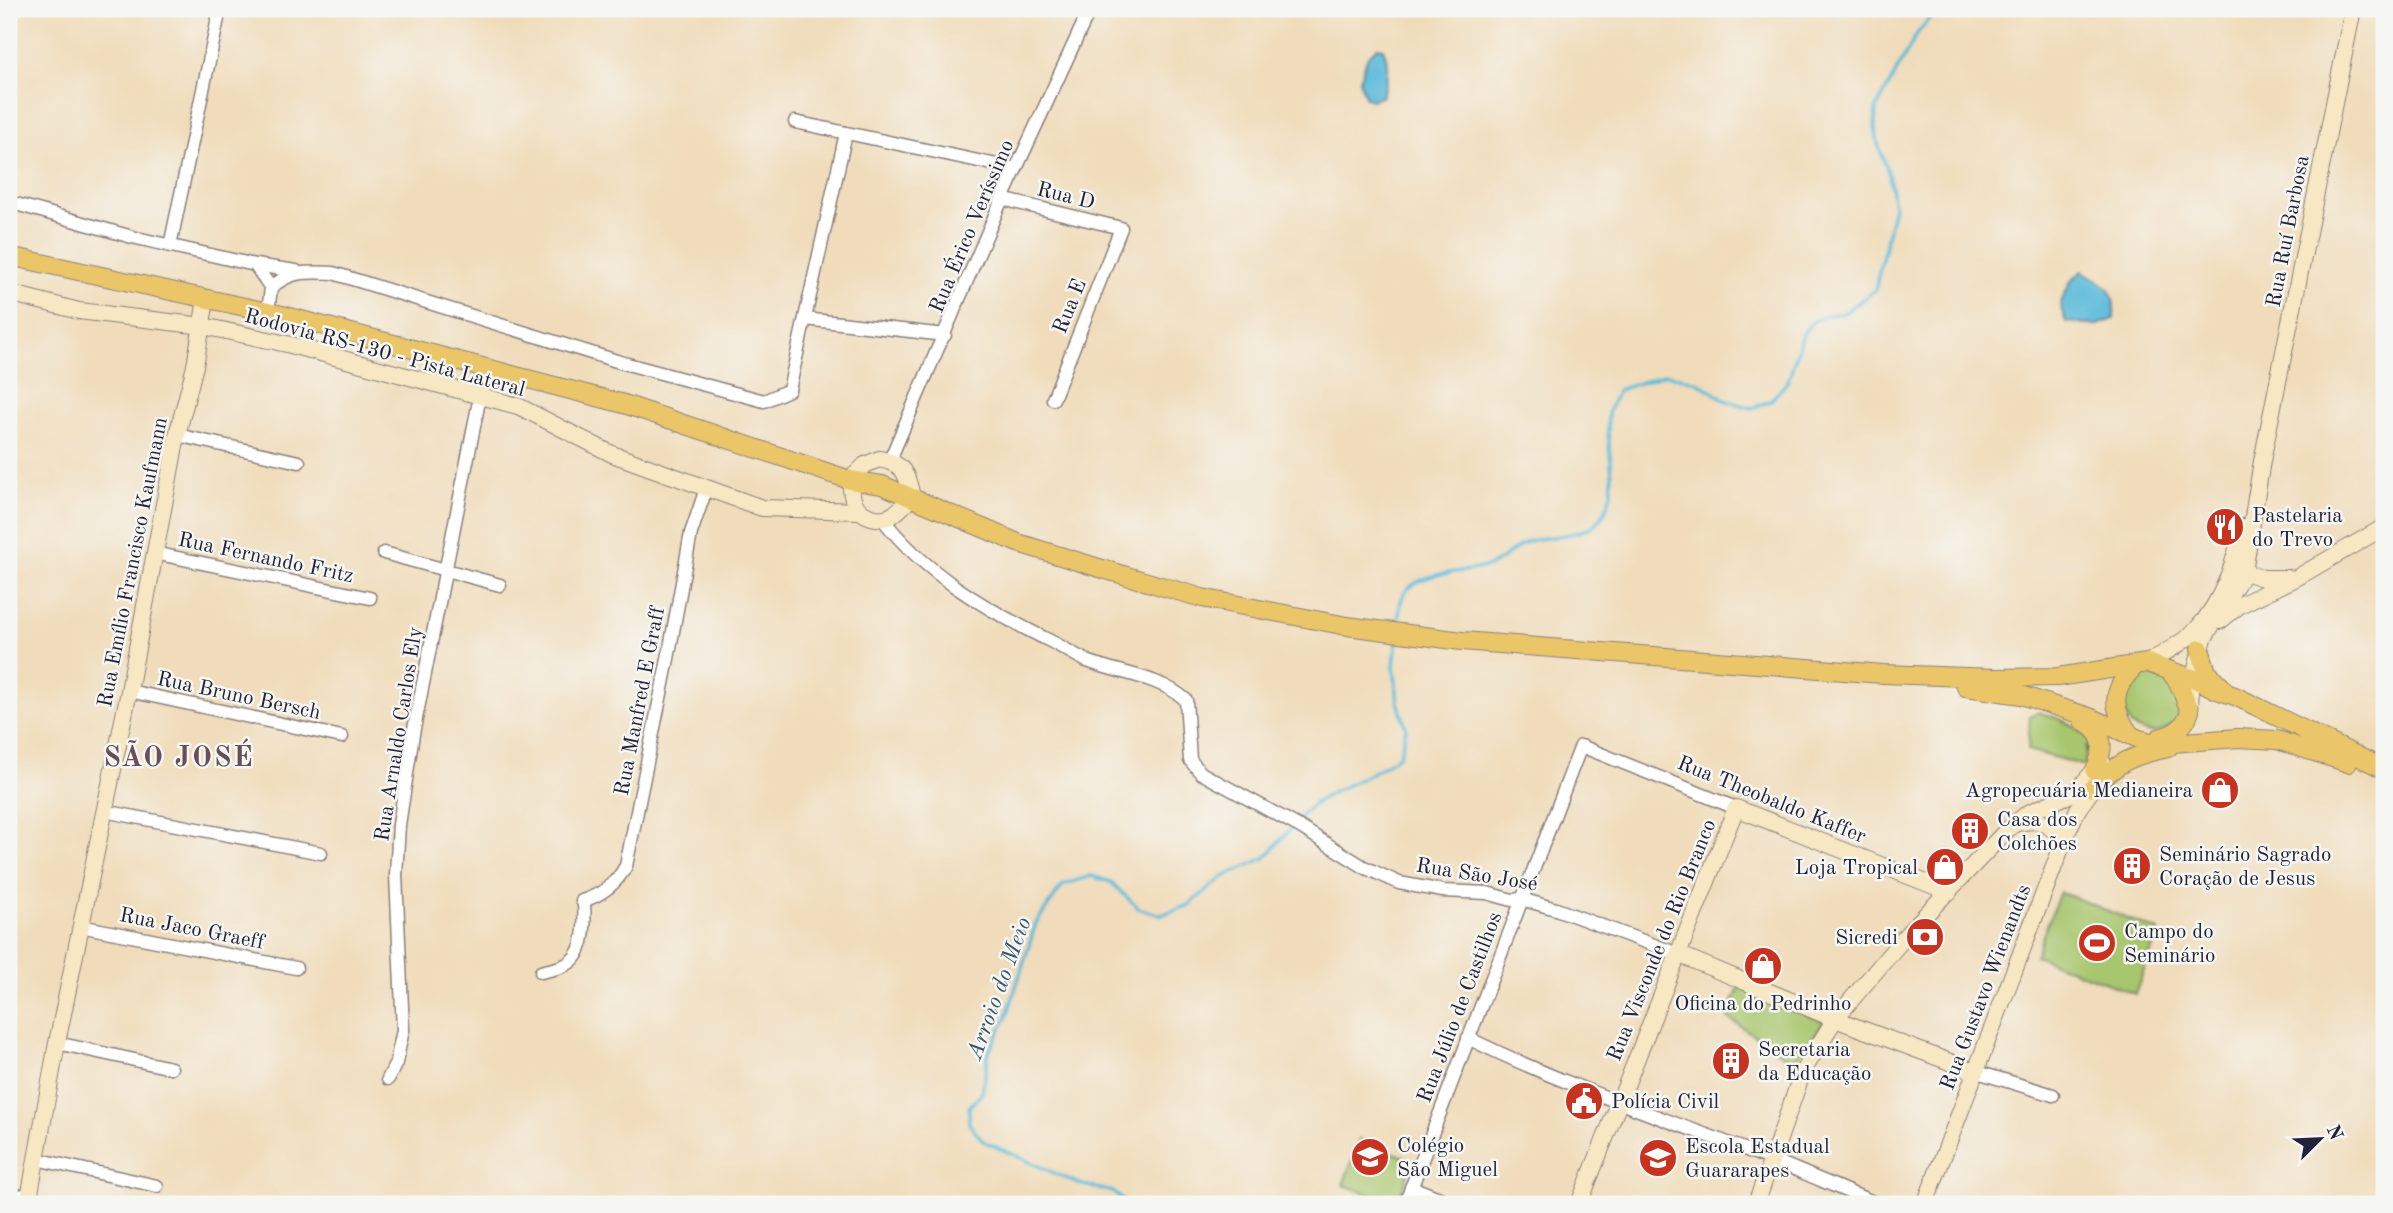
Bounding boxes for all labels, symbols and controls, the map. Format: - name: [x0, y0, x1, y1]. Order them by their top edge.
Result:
- street label: Rua Érico Veríssimo: [923, 135, 1018, 316]
- street label: Rua Ruí Barbosa: [2263, 153, 2314, 309]
- street label: Rua D: [1035, 179, 1097, 214]
- street label: Rua E: [1050, 276, 1091, 337]
- street label: Rodovia RS-130 - Pista Lateral: [242, 306, 528, 401]
- street label: Rua Emílio Francisco Kaufmann: [95, 415, 172, 709]
- restaurant icon: Pastelaria do Trevo: [2204, 506, 2246, 548]
- place label: Pastelaria do Trevo: [2252, 506, 2343, 551]
- street label: Rua Fernando Fritz: [176, 530, 355, 587]
- street label: Rua Manfred E Graff: [612, 604, 669, 798]
- street label: Rua Arnaldo Carlos Ely: [372, 625, 427, 843]
- street label: Rua Bruno Bersch: [155, 669, 323, 724]
- district label: SÃO JOSÉ: [103, 738, 255, 773]
- street label: Rua Theobaldo Kaffer: [1674, 753, 1869, 848]
- shop icon: Agropecuária Medianeira: [2199, 769, 2241, 811]
- place label: Agropecuária Medianeira: [1965, 781, 2193, 802]
- building icon: Casa dos Colchões: [1949, 810, 1991, 852]
- place label: Casa dos Colchões: [1997, 810, 2077, 855]
- street label: Rua Visconde do Rio Branco: [1604, 817, 1721, 1064]
- building icon: Seminário Sagrado Coração de Jesus: [2111, 845, 2153, 887]
- place label: Seminário Sagrado Coração de Jesus: [2159, 845, 2331, 890]
- shop icon: Loja Tropical: [1924, 846, 1966, 888]
- street label: Rua São José: [1415, 856, 1539, 895]
- place label: Loja Tropical: [1795, 858, 1918, 879]
- street label: Rua Gustavo Wienandts: [1937, 882, 2035, 1093]
- street label: Rua Jaco Graeff: [117, 905, 267, 954]
- street label: Rua Júlio de Castilhos: [1414, 909, 1506, 1106]
- water label: Arroio do Meio: [962, 914, 1036, 1065]
- bank icon: Sicredi: [1904, 916, 1946, 958]
- sports icon: Campo do Seminário: [2076, 922, 2118, 964]
- place label: Campo do Seminário: [2124, 922, 2215, 967]
- place label: Sicredi: [1835, 928, 1898, 949]
- shop icon: Oficina do Pedrinho: [1742, 945, 1784, 987]
- place label: Oficina do Pedrinho: [1675, 994, 1851, 1015]
- building icon: Secretaria da Educação: [1710, 1040, 1752, 1082]
- place label: Secretaria da Educação: [1758, 1040, 1871, 1085]
- public building icon: Polícia Civil: [1563, 1080, 1605, 1122]
- place label: Polícia Civil: [1611, 1092, 1720, 1113]
- north arrow: [2284, 1104, 2354, 1174]
- text: N: [2322, 1123, 2345, 1144]
- school or university icon: Colégio São Miguel: [1349, 1136, 1391, 1178]
- place label: Colégio São Miguel: [1397, 1136, 1498, 1181]
- school or university icon: Escola Estadual Guararapes: [1637, 1137, 1679, 1179]
- place label: Escola Estadual Guararapes: [1685, 1137, 1830, 1182]

